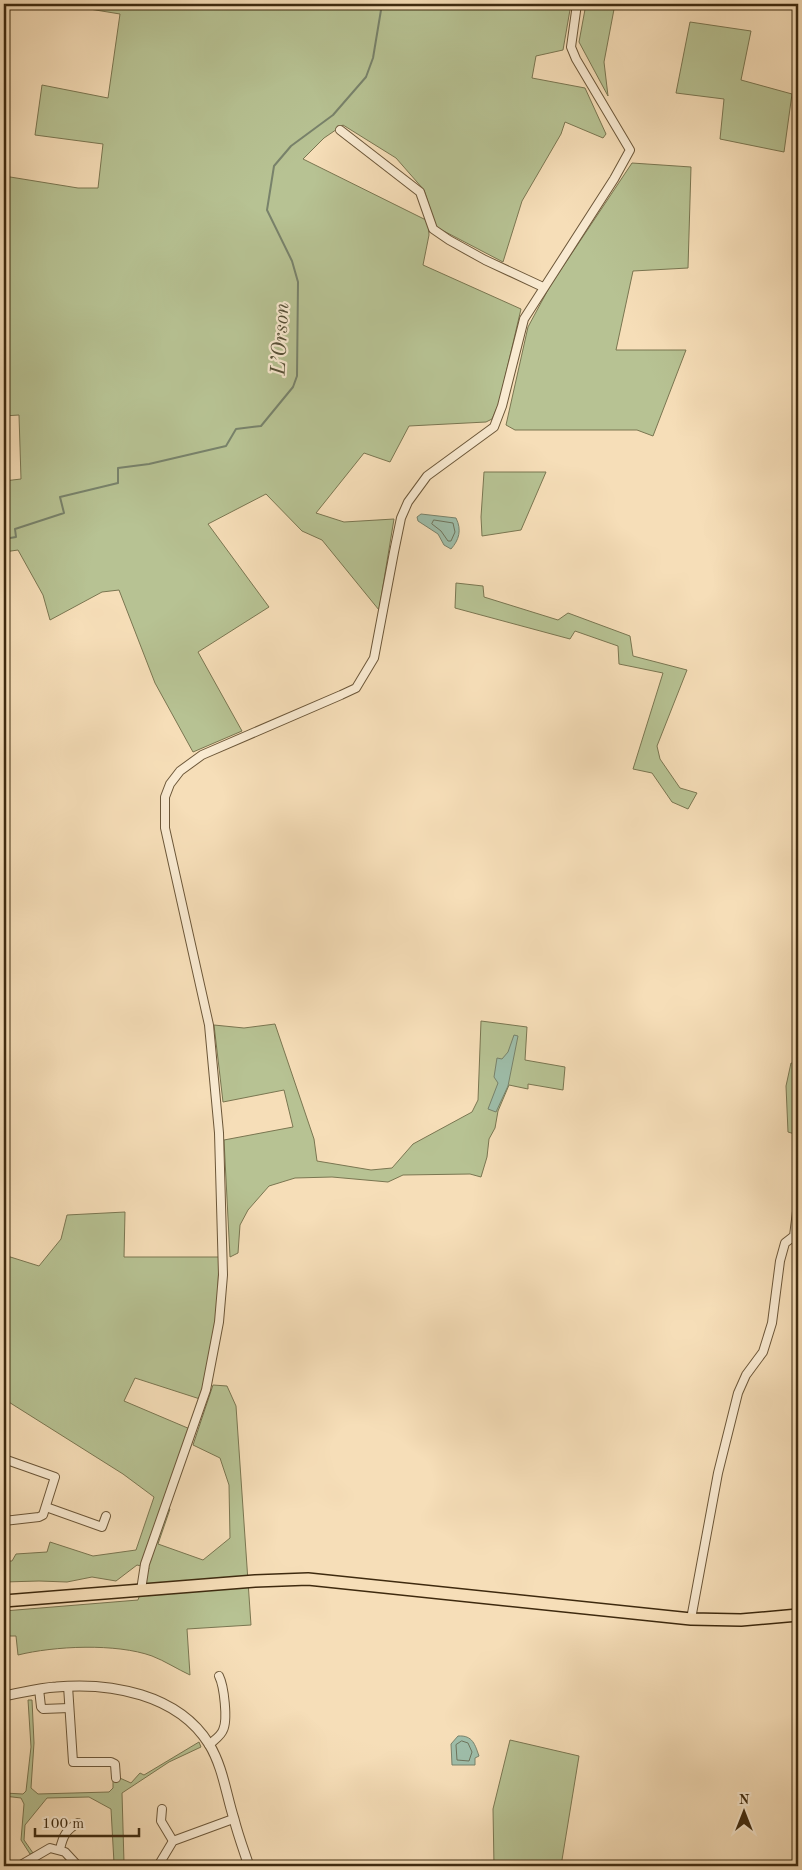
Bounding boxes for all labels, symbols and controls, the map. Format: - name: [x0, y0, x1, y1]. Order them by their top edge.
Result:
- water label: L’Orson: [269, 302, 293, 377]
- north arrow: [720, 1788, 770, 1838]
- text: N: [739, 1793, 750, 1807]
- scale bar: [35, 1805, 139, 1837]
- text: 100 m: [42, 1817, 84, 1832]

